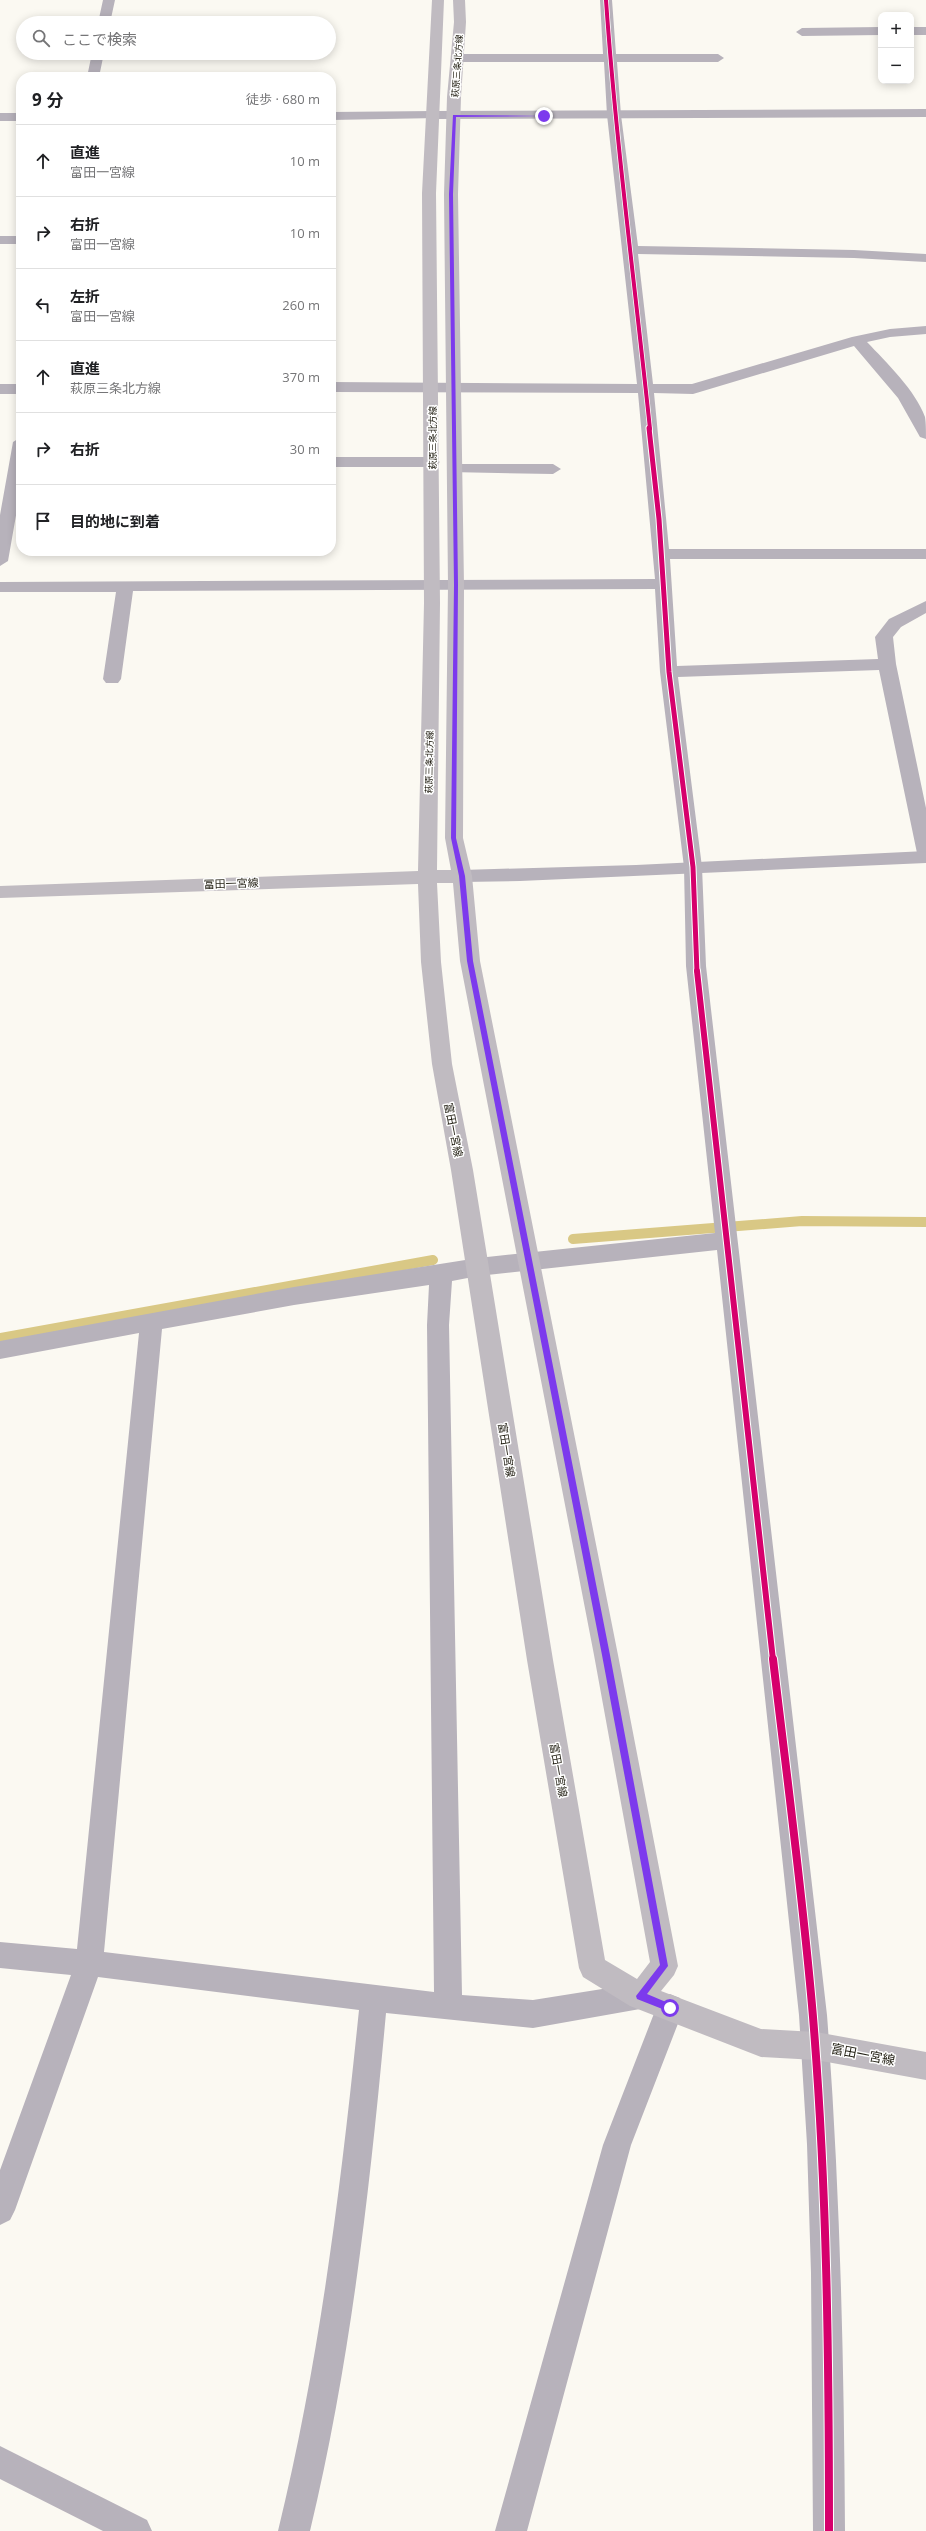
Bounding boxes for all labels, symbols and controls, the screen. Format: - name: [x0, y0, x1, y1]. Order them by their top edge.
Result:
- map controls: [878, 12, 914, 84]
- button: +: [878, 12, 914, 48]
- search box: [16, 16, 336, 60]
- icon: search: [30, 27, 52, 49]
- text: ここで検索: [62, 29, 137, 49]
- street label: 萩原三条北方線: [448, 33, 466, 98]
- button: −: [878, 48, 914, 84]
- text: 9 分: [32, 88, 63, 111]
- text: 徒歩 · 680 m: [246, 90, 320, 108]
- route end: [535, 107, 553, 125]
- text: 直進: [70, 142, 100, 162]
- icon: ahead: [32, 150, 54, 172]
- text: 10 m: [290, 152, 320, 170]
- text: 富田一宮線: [70, 163, 135, 181]
- text: 右折: [70, 214, 100, 234]
- icon: right: [32, 222, 54, 244]
- text: 10 m: [290, 224, 320, 242]
- text: 富田一宮線: [70, 235, 135, 253]
- text: 左折: [70, 286, 100, 306]
- icon: left: [32, 294, 54, 316]
- text: 260 m: [282, 296, 320, 314]
- text: 富田一宮線: [70, 307, 135, 325]
- text: 直進: [70, 358, 100, 378]
- icon: ahead: [32, 366, 54, 388]
- text: 370 m: [282, 368, 320, 386]
- text: 萩原三条北方線: [70, 379, 161, 397]
- street label: 萩原三条北方線: [426, 406, 439, 470]
- icon: right: [32, 438, 54, 460]
- text: 右折: [70, 439, 100, 459]
- text: 30 m: [290, 440, 320, 458]
- icon: arrive: [32, 510, 54, 532]
- text: 目的地に到着: [70, 511, 160, 531]
- street label: 萩原三条北方線: [422, 729, 436, 794]
- street label: 冨田一宮線: [203, 875, 259, 891]
- street label: 富田一宮線: [441, 1102, 467, 1158]
- street label: 富田一宮線: [495, 1422, 519, 1478]
- street label: 富田一宮線: [547, 1742, 571, 1798]
- route start: [661, 1999, 679, 2017]
- street label: 富田一宮線: [829, 2039, 897, 2069]

